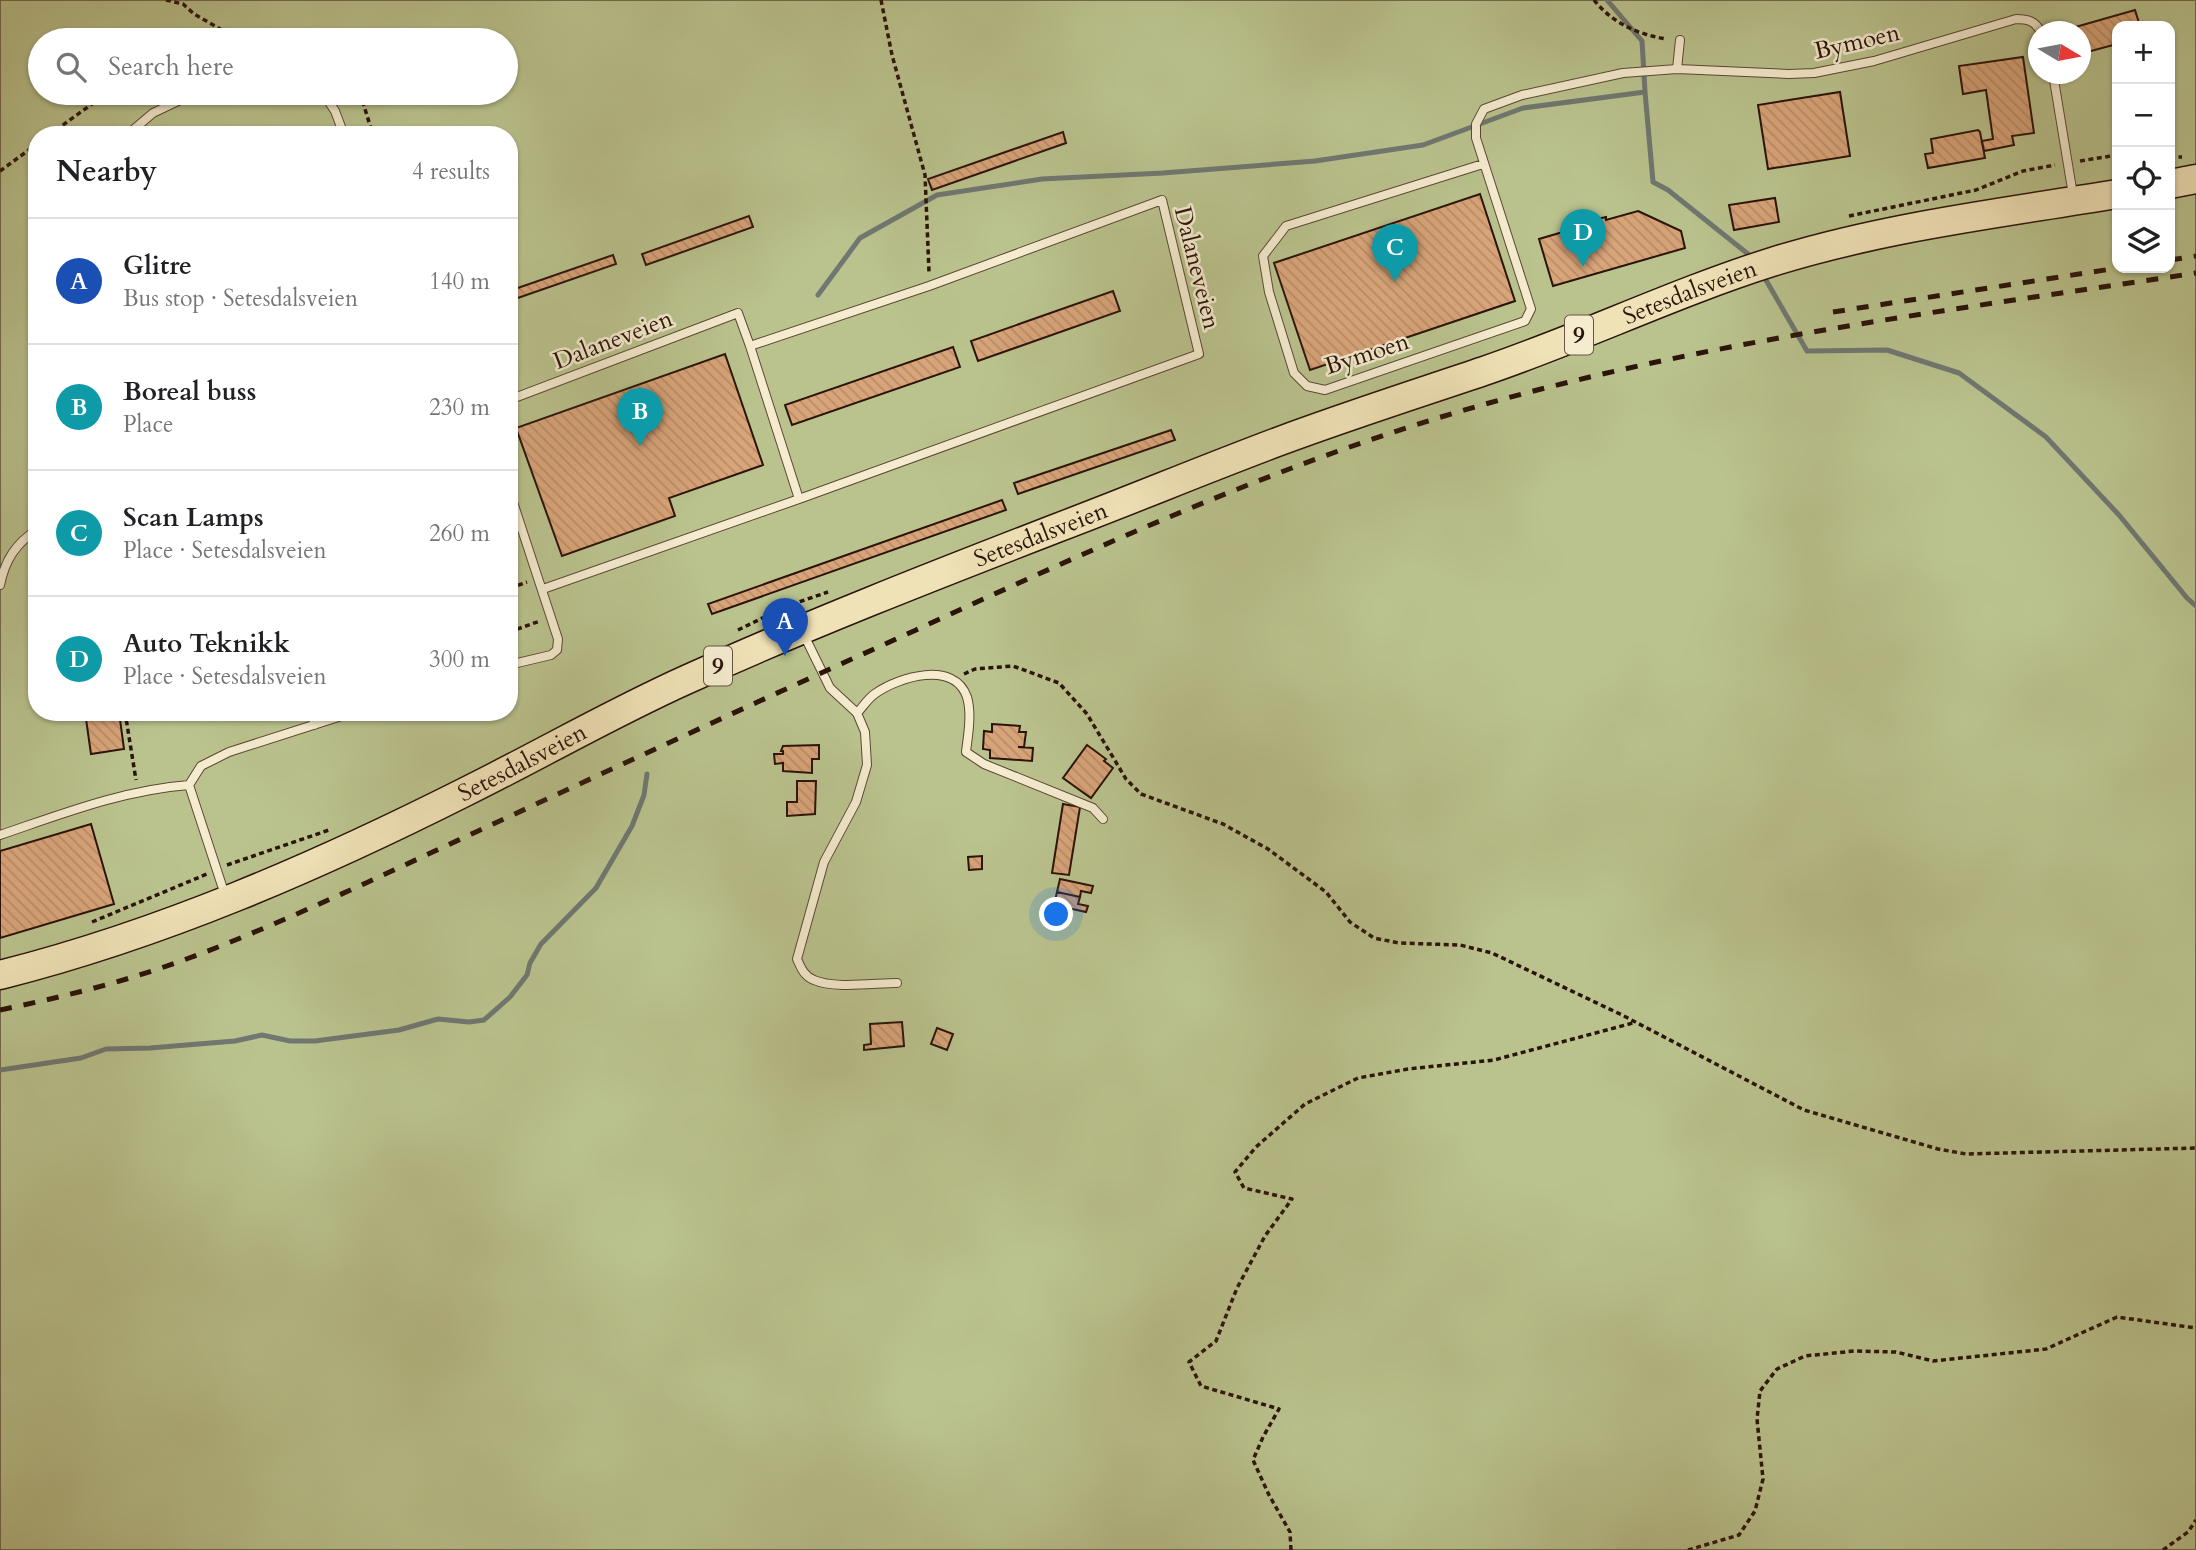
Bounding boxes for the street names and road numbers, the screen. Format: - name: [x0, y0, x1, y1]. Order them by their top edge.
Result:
- street label: Bymoen: [1811, 16, 1903, 68]
- street label: Dalaneveien: [1166, 203, 1228, 333]
- street label: Setesdalsveien: [1618, 251, 1761, 333]
- street label: Dalaneveien: [549, 302, 678, 378]
- road number: 9: [1565, 316, 1593, 354]
- street label: Bymoen: [1321, 325, 1414, 383]
- street label: Setesdalsveien: [969, 493, 1113, 575]
- road number: 9: [704, 646, 732, 686]
- street label: Setesdalsveien: [452, 715, 593, 810]

